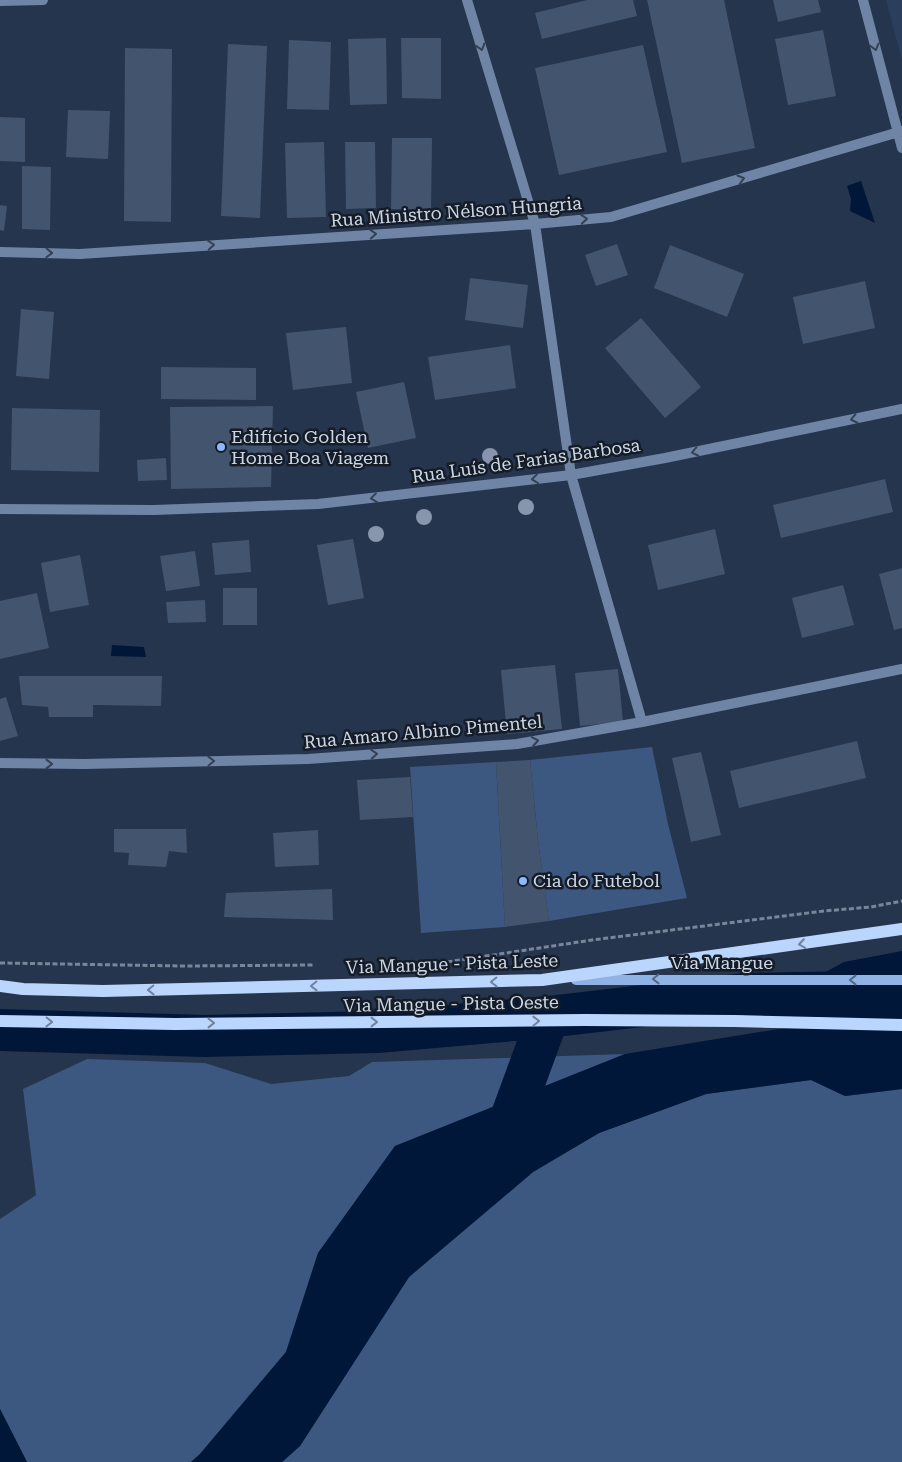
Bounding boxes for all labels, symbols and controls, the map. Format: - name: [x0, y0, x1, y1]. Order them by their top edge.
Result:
- one-way arrow: [476, 42, 486, 50]
- one-way arrow: [869, 43, 880, 52]
- one-way arrow: [736, 175, 744, 185]
- street label: Rua Ministro Nélson Hungria: [329, 192, 583, 231]
- one-way arrow: [580, 214, 588, 225]
- one-way arrow: [369, 229, 377, 240]
- one-way arrow: [207, 240, 215, 251]
- one-way arrow: [45, 248, 53, 258]
- one-way arrow: [850, 414, 859, 424]
- place label: Edifício Golden Home Boa Viagem: [231, 426, 389, 468]
- street label: Rua Luís de Farias Barbosa: [410, 434, 642, 487]
- marker: Edifício Golden Home Boa Viagem: [215, 441, 227, 453]
- one-way arrow: [691, 446, 700, 457]
- one-way arrow: [531, 473, 539, 484]
- one-way arrow: [369, 492, 377, 503]
- street label: Rua Amaro Albino Pimentel: [303, 711, 544, 752]
- one-way arrow: [531, 737, 540, 747]
- one-way arrow: [370, 749, 378, 760]
- one-way arrow: [208, 756, 215, 766]
- one-way arrow: [45, 759, 53, 769]
- place label: Cia do Futebol: [533, 870, 660, 891]
- marker: Cia do Futebol: [517, 875, 529, 887]
- one-way arrow: [797, 938, 805, 949]
- street label: Via Mangue - Pista Leste: [345, 949, 559, 978]
- street label: Via Mangue: [671, 952, 773, 973]
- one-way arrow: [652, 974, 660, 984]
- one-way arrow: [849, 975, 857, 985]
- one-way arrow: [489, 976, 497, 987]
- one-way arrow: [309, 981, 317, 991]
- one-way arrow: [147, 985, 155, 995]
- street label: Via Mangue - Pista Oeste: [343, 991, 559, 1016]
- one-way arrow: [532, 1016, 540, 1026]
- one-way arrow: [45, 1017, 53, 1027]
- one-way arrow: [370, 1017, 378, 1027]
- one-way arrow: [208, 1018, 215, 1028]

